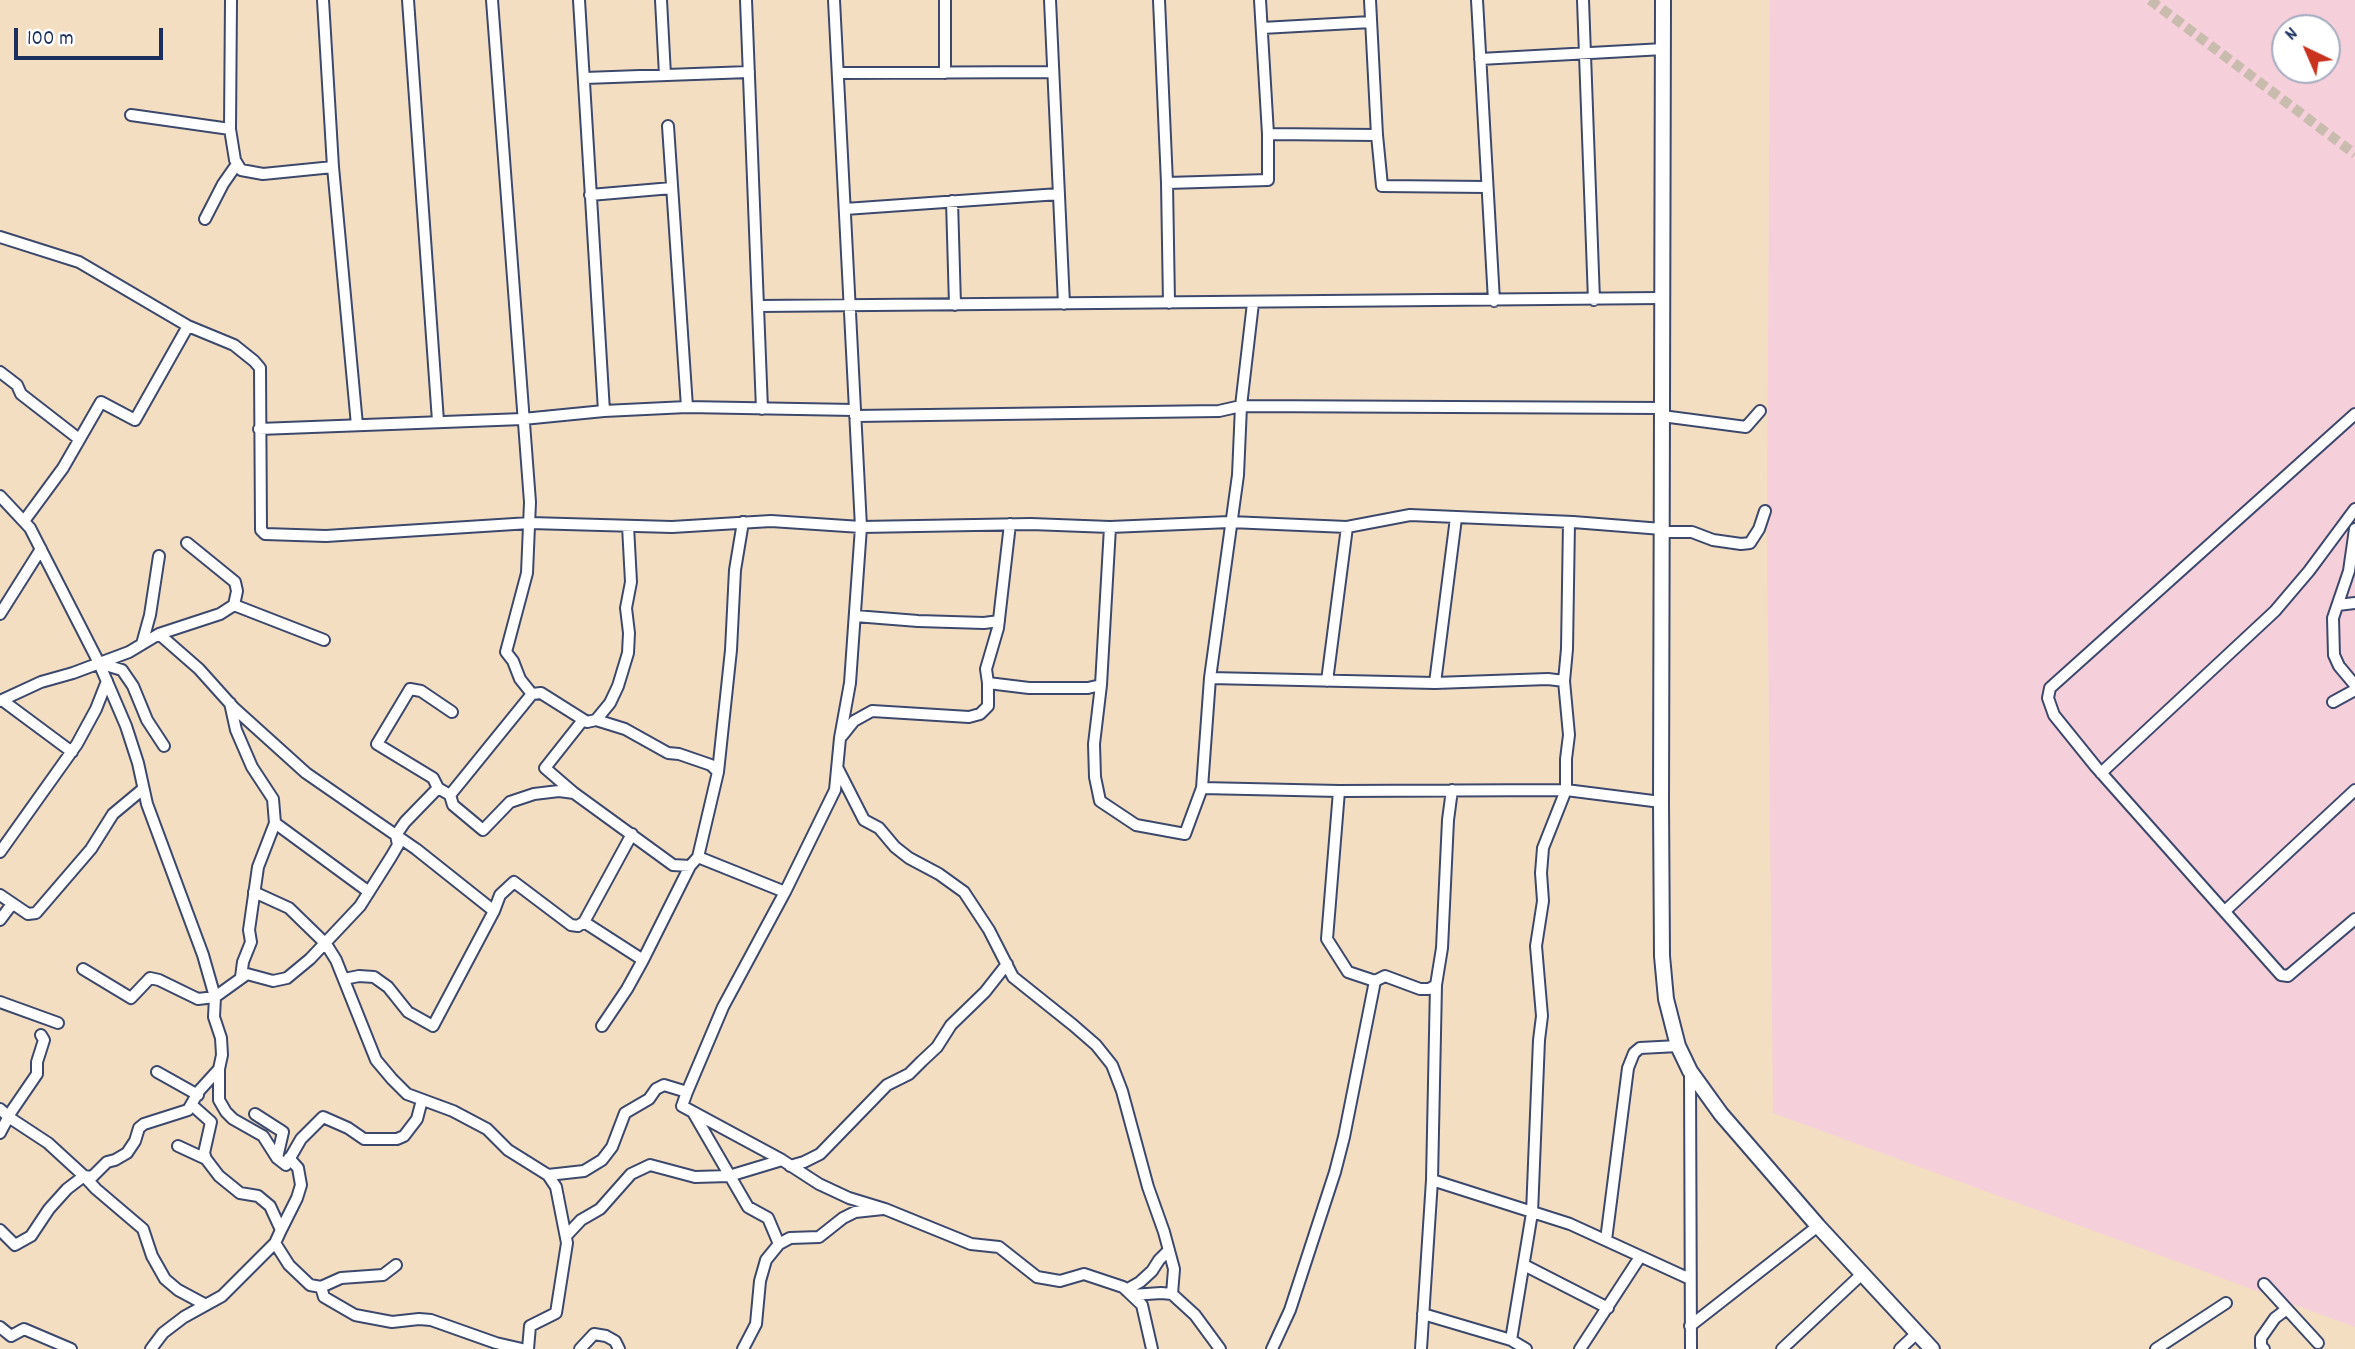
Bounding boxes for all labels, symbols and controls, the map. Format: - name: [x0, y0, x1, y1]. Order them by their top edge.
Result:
- scale bar: [18, 14, 166, 58]
- north arrow: [2271, 14, 2341, 84]
- text: N: [2280, 22, 2305, 48]
- text: 100 m: [27, 25, 74, 55]

